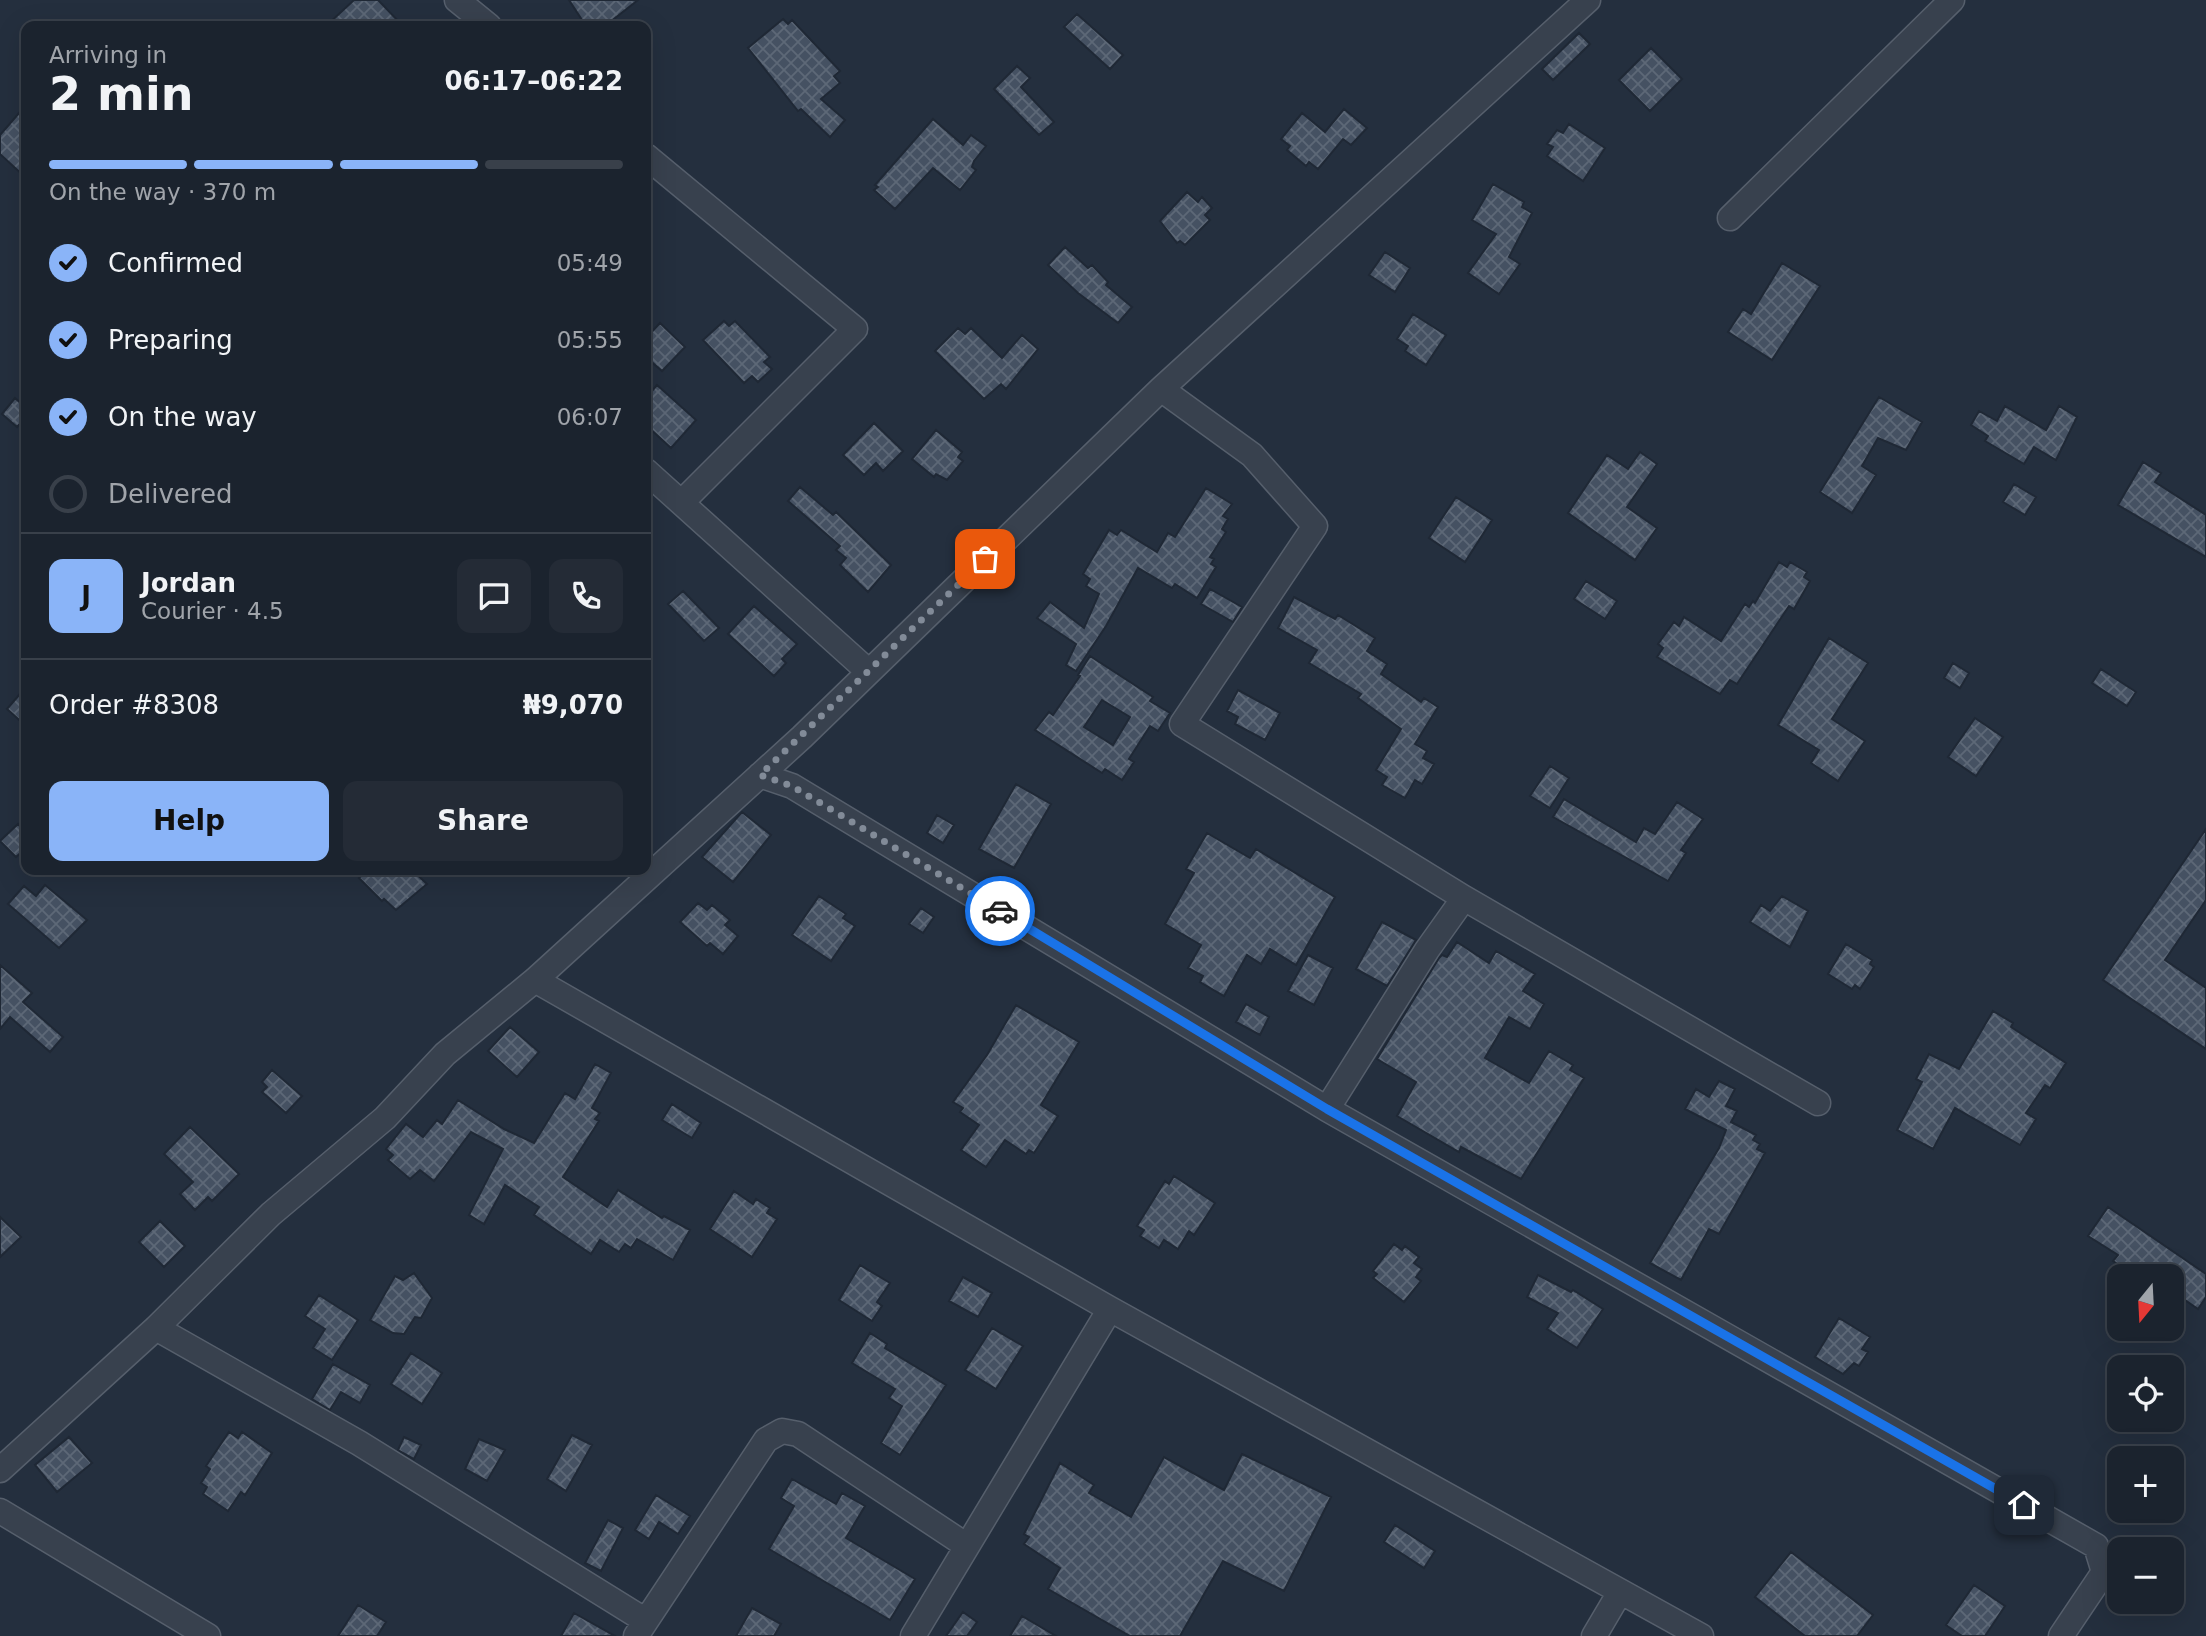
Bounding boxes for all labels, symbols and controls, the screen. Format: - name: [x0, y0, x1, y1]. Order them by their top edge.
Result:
- text: Arriving in: [49, 42, 167, 68]
- text: 06:17–06:22: [444, 66, 623, 96]
- text: 2 min: [49, 67, 193, 121]
- text: On the way · 370 m: [49, 179, 276, 205]
- icon: check: [49, 244, 87, 282]
- text: Confirmed: [108, 248, 243, 278]
- text: 05:49: [557, 250, 623, 276]
- icon: check: [49, 321, 87, 359]
- text: Preparing: [108, 325, 233, 355]
- text: 05:55: [557, 327, 623, 353]
- icon: check: [49, 398, 87, 436]
- text: On the way: [108, 402, 257, 432]
- text: 06:07: [557, 404, 623, 430]
- text: Delivered: [108, 479, 232, 509]
- pin: [955, 529, 1015, 589]
- icon: bag: [966, 540, 1004, 578]
- button: chat: [457, 559, 531, 633]
- button: phone: [549, 559, 623, 633]
- text: Jordan: [141, 568, 236, 598]
- text: J: [81, 581, 91, 611]
- text: Courier · 4.5: [141, 598, 284, 624]
- text: Order #8308: [49, 690, 219, 720]
- text: ₦9,070: [523, 690, 623, 720]
- button: Help: [49, 781, 329, 861]
- button: Share: [343, 781, 623, 861]
- courier: [965, 876, 1035, 946]
- icon: car: [981, 892, 1019, 930]
- north arrow: [2107, 1264, 2184, 1340]
- map controls: [2107, 1264, 2184, 1614]
- button: locate: [2107, 1355, 2184, 1432]
- button: +: [2107, 1446, 2184, 1523]
- pin: [1994, 1475, 2054, 1535]
- icon: home: [2005, 1486, 2043, 1524]
- button: −: [2107, 1537, 2184, 1614]

